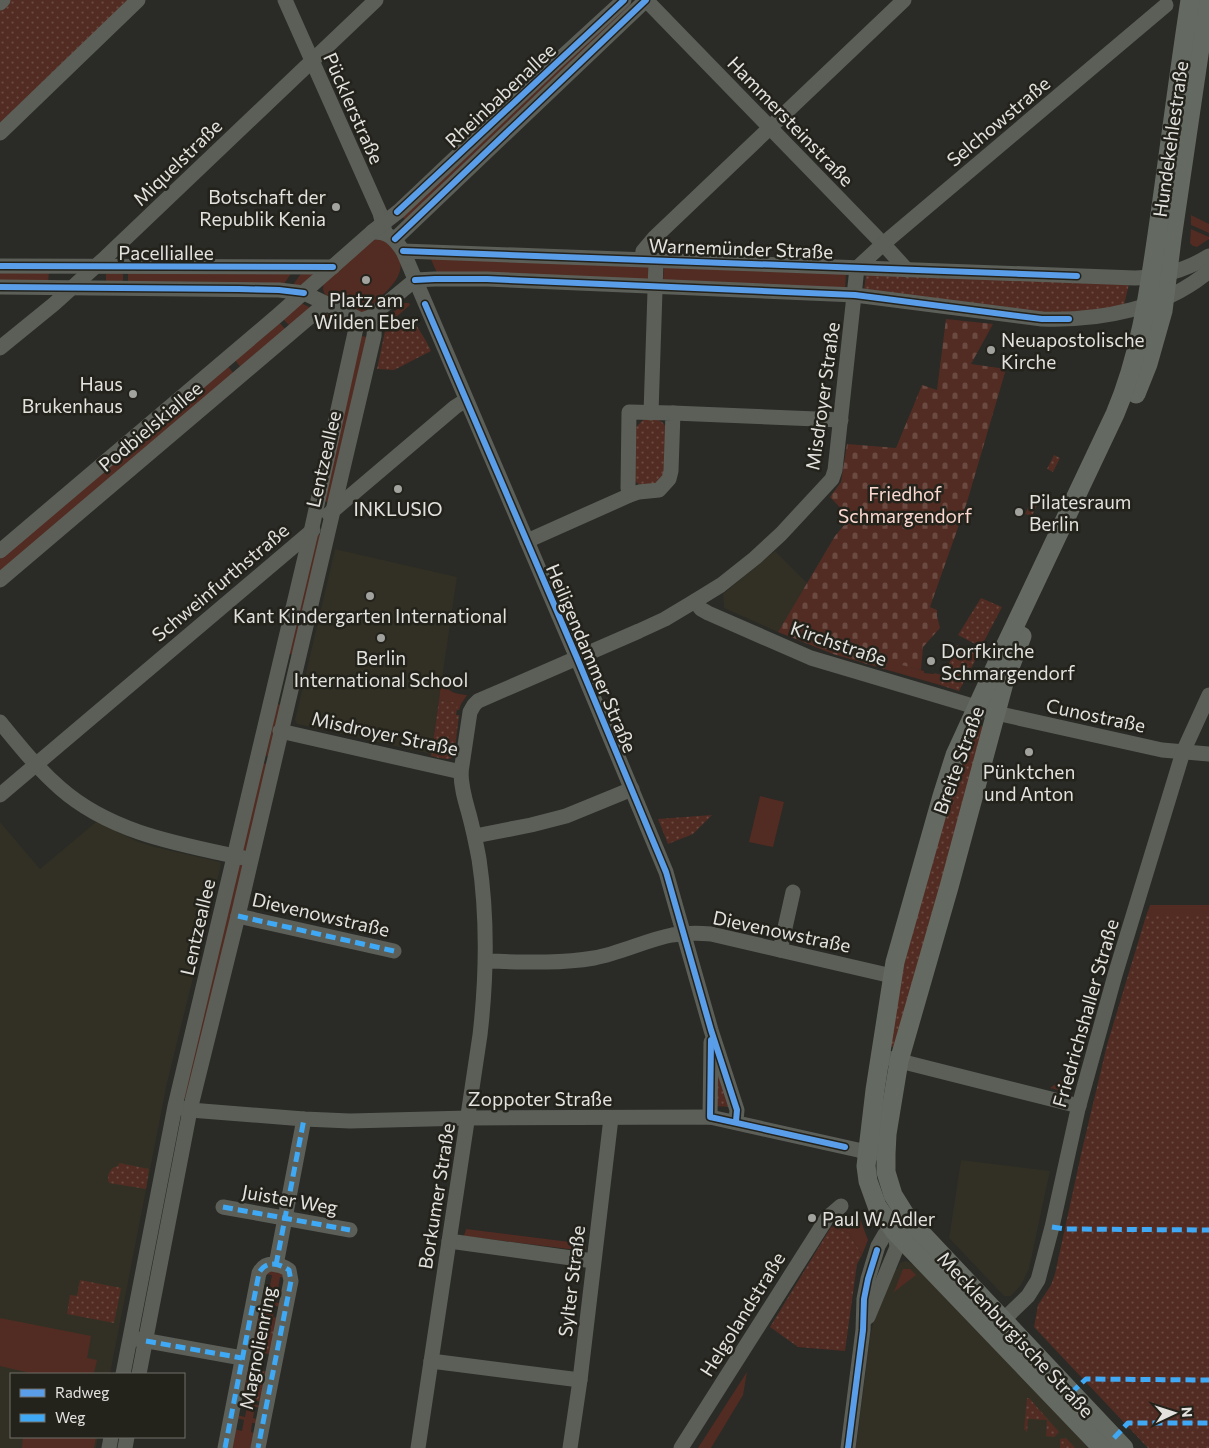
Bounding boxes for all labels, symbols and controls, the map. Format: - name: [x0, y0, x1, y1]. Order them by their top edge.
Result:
- street label: Rheinbabenallee: [440, 38, 560, 152]
- street label: Pücklerstraße: [319, 49, 389, 167]
- street label: Hammersteinstraße: [723, 51, 859, 191]
- street label: Hundekehlestraße: [1148, 59, 1192, 219]
- street label: Selchowstraße: [942, 71, 1054, 171]
- street label: Miquelstraße: [128, 114, 226, 210]
- place label: Botschaft der Republik Kenia: [199, 185, 326, 230]
- marker: Botschaft der Republik Kenia: [330, 201, 342, 213]
- street label: Warnemünder Straße: [648, 233, 834, 263]
- street label: Pacelliallee: [118, 241, 214, 264]
- marker: Platz am Wilden Eber: [360, 274, 372, 286]
- place label: Platz am Wilden Eber: [314, 288, 419, 333]
- street label: Misdroyer Straße: [800, 320, 844, 472]
- place label: Neuapostolische Kirche: [1001, 328, 1145, 373]
- marker: Neuapostolische Kirche: [985, 344, 997, 356]
- place label: Haus Brukenhaus: [22, 372, 123, 417]
- street label: Podbielskiallee: [93, 376, 207, 476]
- marker: Haus Brukenhaus: [127, 388, 139, 400]
- street label: Lentzeallee: [301, 408, 345, 510]
- park label: Friedhof Schmargendorf: [838, 482, 972, 527]
- marker: INKLUSIO: [392, 483, 404, 495]
- place label: Pilatesraum Berlin: [1029, 490, 1131, 535]
- place label: INKLUSIO: [354, 497, 442, 520]
- marker: Pilatesraum Berlin: [1013, 506, 1025, 518]
- street label: Schweinfurthstraße: [147, 518, 293, 646]
- street label: Heiligendammer Straße: [542, 560, 642, 756]
- marker: Kant Kindergarten International: [364, 590, 376, 602]
- place label: Kant Kindergarten International: [233, 604, 507, 627]
- street label: Kirchstraße: [788, 616, 890, 670]
- marker: Berlin International School: [375, 632, 387, 644]
- place label: Dorfkirche Schmargendorf: [941, 639, 1075, 684]
- place label: Berlin International School: [294, 646, 468, 691]
- marker: Dorfkirche Schmargendorf: [925, 655, 937, 667]
- street label: Cunostraße: [1044, 693, 1148, 737]
- street label: Breite Straße: [928, 703, 988, 817]
- street label: Misdroyer Straße: [310, 706, 460, 760]
- marker: Pünktchen und Anton: [1023, 746, 1035, 758]
- place label: Pünktchen und Anton: [983, 760, 1075, 805]
- street label: Lentzeallee: [175, 876, 219, 978]
- street label: Dievenowstraße: [250, 887, 392, 941]
- street label: Dievenowstraße: [711, 905, 853, 957]
- street label: Friedrichshaller Straße: [1047, 916, 1123, 1110]
- street label: Zoppoter Straße: [468, 1087, 612, 1110]
- street label: Borkumer Straße: [413, 1121, 459, 1271]
- street label: Juister Weg: [240, 1179, 340, 1219]
- place label: Paul W. Adler: [822, 1207, 936, 1230]
- marker: Paul W. Adler: [806, 1212, 818, 1224]
- street label: Sylter Straße: [553, 1224, 589, 1338]
- street label: Mecklenburgische Straße: [933, 1246, 1099, 1422]
- street label: Helgolandstraße: [695, 1248, 789, 1380]
- street label: Magnolienring: [234, 1285, 280, 1411]
- legend: [10, 1373, 185, 1438]
- text: Radweg: [55, 1383, 109, 1401]
- north arrow: [1149, 1388, 1199, 1438]
- text: N: [1179, 1406, 1196, 1418]
- text: Weg: [55, 1408, 85, 1426]

